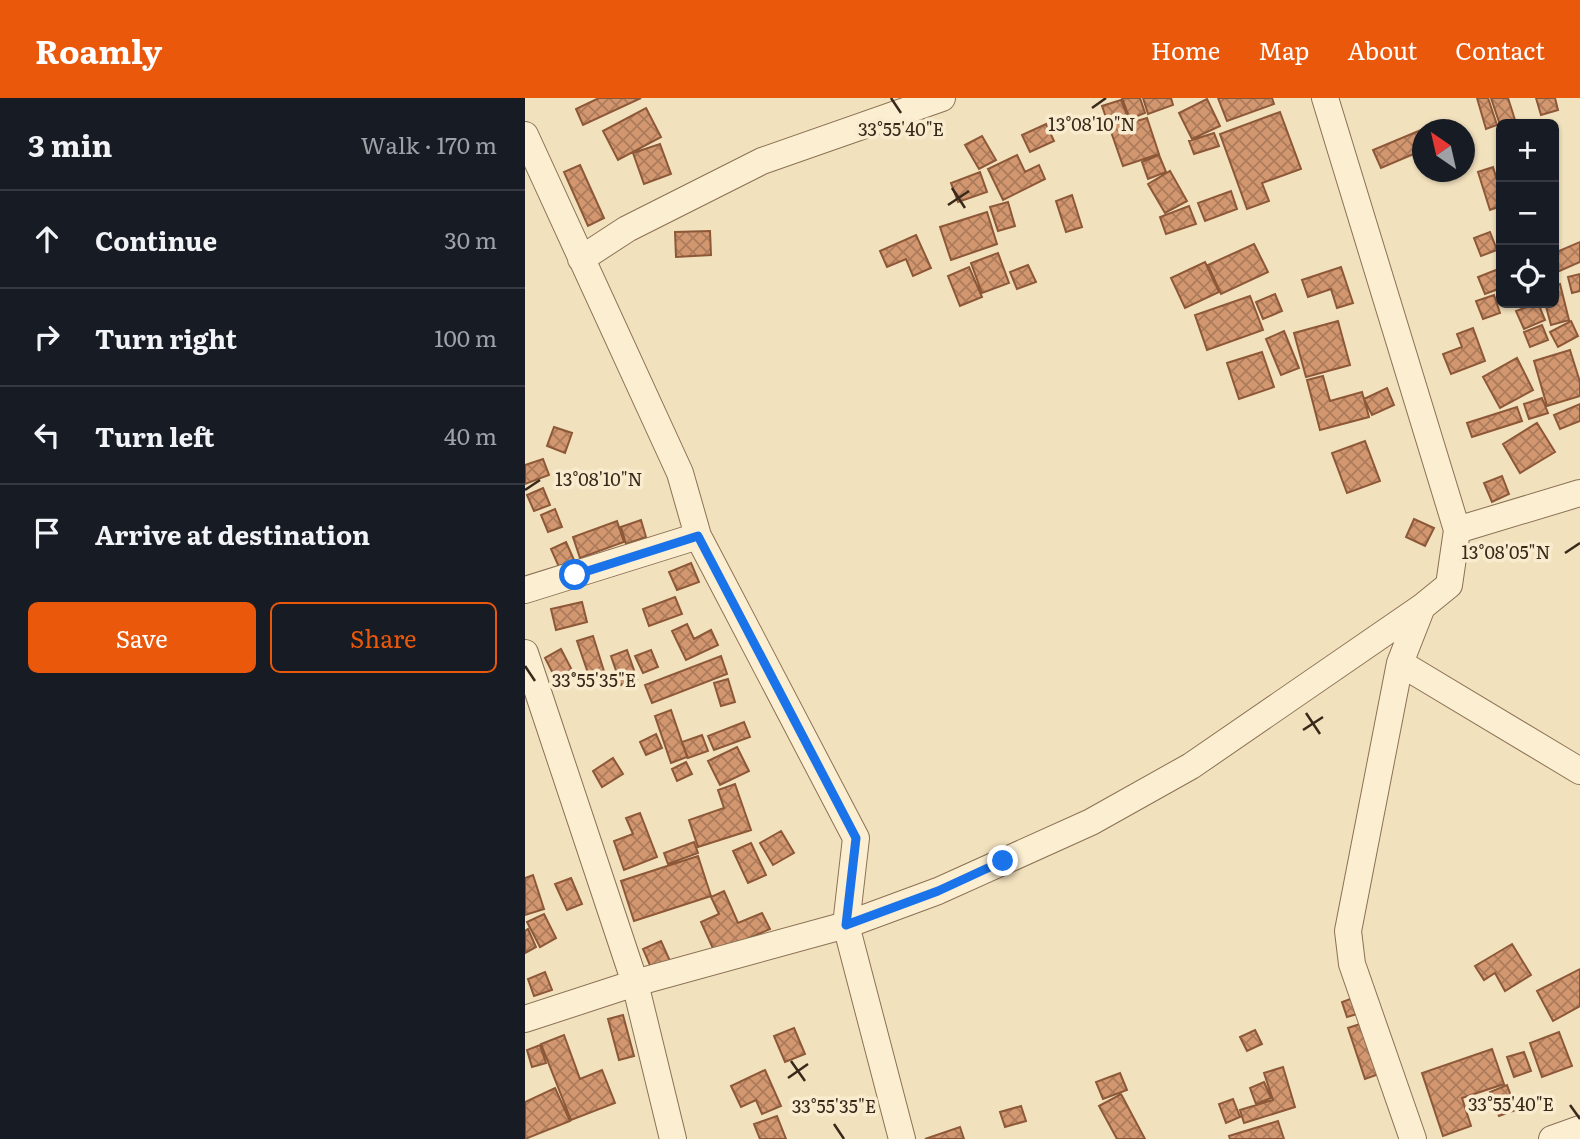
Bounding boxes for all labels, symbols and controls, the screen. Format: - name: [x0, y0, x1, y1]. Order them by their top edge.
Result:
- text: Roamly: [35, 25, 162, 74]
- text: Home: [1151, 32, 1220, 67]
- text: Map: [1258, 32, 1309, 67]
- text: About: [1347, 32, 1417, 67]
- text: Contact: [1455, 32, 1545, 67]
- text: 13°08'10"N: [1048, 110, 1136, 137]
- text: 33°55'40"E: [858, 115, 944, 142]
- north arrow: [1412, 119, 1475, 182]
- map controls: [1496, 119, 1559, 308]
- button: +: [1496, 119, 1559, 182]
- text: 3 min: [28, 122, 112, 166]
- text: Walk · 170 m: [361, 127, 497, 161]
- button: −: [1496, 182, 1559, 245]
- icon: ahead: [28, 220, 66, 258]
- text: Continue: [95, 220, 217, 259]
- text: 30 m: [444, 222, 497, 256]
- button: locate: [1496, 245, 1559, 308]
- icon: right: [28, 318, 66, 356]
- text: Turn right: [95, 318, 237, 357]
- text: 100 m: [434, 320, 497, 354]
- icon: left: [28, 416, 66, 454]
- text: Turn left: [95, 416, 214, 455]
- text: 40 m: [444, 418, 497, 452]
- text: 13°08'10"N: [555, 465, 643, 492]
- icon: arrive: [28, 514, 66, 552]
- text: Arrive at destination: [95, 514, 370, 553]
- text: 13°08'05"N: [1461, 538, 1551, 565]
- route start: [559, 559, 590, 590]
- button: Save: [28, 602, 256, 673]
- button: Share: [270, 602, 497, 673]
- text: 33°55'35"E: [552, 666, 636, 693]
- route end: [987, 845, 1018, 876]
- text: 33°55'40"E: [1468, 1090, 1554, 1117]
- text: 33°55'35"E: [792, 1092, 876, 1119]

